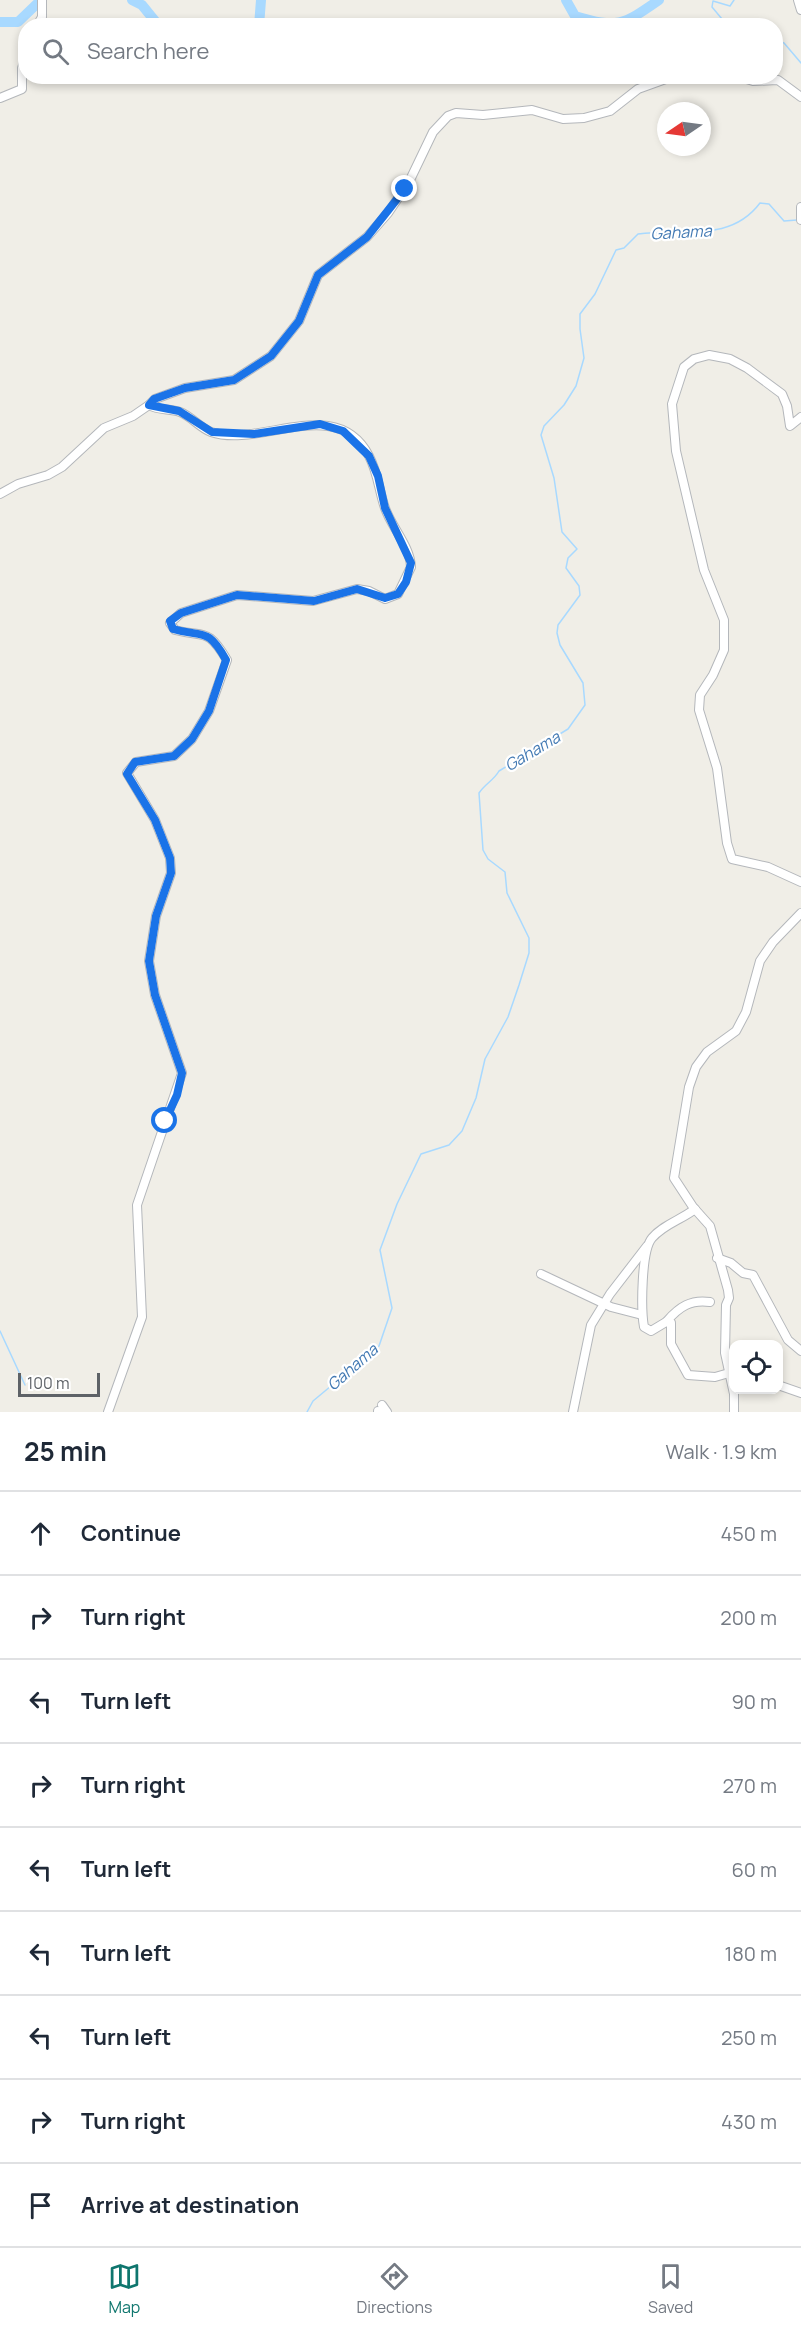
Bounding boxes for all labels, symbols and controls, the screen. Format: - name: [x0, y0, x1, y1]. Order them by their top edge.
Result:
- search box: [18, 18, 783, 84]
- icon: search: [39, 35, 72, 68]
- text: Search here: [87, 36, 209, 66]
- north arrow: [657, 102, 711, 156]
- route end: [391, 175, 417, 201]
- water label: Gahama: [650, 219, 713, 245]
- water label: Gahama: [500, 725, 565, 776]
- route start: [151, 1107, 177, 1133]
- water label: Gahama: [322, 1338, 383, 1395]
- map controls: [729, 1340, 783, 1394]
- button: locate: [729, 1340, 783, 1394]
- scale bar: [18, 1370, 100, 1398]
- text: 100 m: [27, 1372, 70, 1394]
- text: 25 min: [24, 1433, 107, 1469]
- text: Walk · 1.9 km: [666, 1438, 777, 1465]
- icon: ahead: [24, 1517, 57, 1550]
- text: Continue: [81, 1518, 181, 1548]
- text: 450 m: [721, 1520, 777, 1547]
- icon: right: [24, 1601, 57, 1634]
- text: Turn right: [81, 1602, 186, 1632]
- text: 200 m: [720, 1604, 777, 1631]
- icon: left: [24, 1685, 57, 1718]
- text: Turn left: [81, 1686, 171, 1716]
- text: 90 m: [731, 1688, 777, 1715]
- icon: right: [24, 1769, 57, 1802]
- text: Turn right: [81, 1770, 186, 1800]
- text: 270 m: [722, 1772, 777, 1799]
- icon: left: [24, 1853, 57, 1886]
- text: Turn left: [81, 1854, 171, 1884]
- text: 60 m: [731, 1856, 777, 1883]
- icon: left: [24, 1937, 57, 1970]
- text: Turn left: [81, 1938, 171, 1968]
- text: 180 m: [724, 1940, 777, 1967]
- icon: left: [24, 2021, 57, 2054]
- text: Turn left: [81, 2022, 171, 2052]
- text: 250 m: [721, 2024, 777, 2051]
- icon: right: [24, 2105, 57, 2138]
- text: Turn right: [81, 2106, 186, 2136]
- text: 430 m: [721, 2108, 777, 2135]
- icon: arrive: [24, 2189, 57, 2222]
- text: Arrive at destination: [81, 2190, 299, 2220]
- tab: Map: [108, 2260, 141, 2318]
- tab: Directions: [357, 2260, 432, 2318]
- tab: Saved: [648, 2260, 693, 2318]

